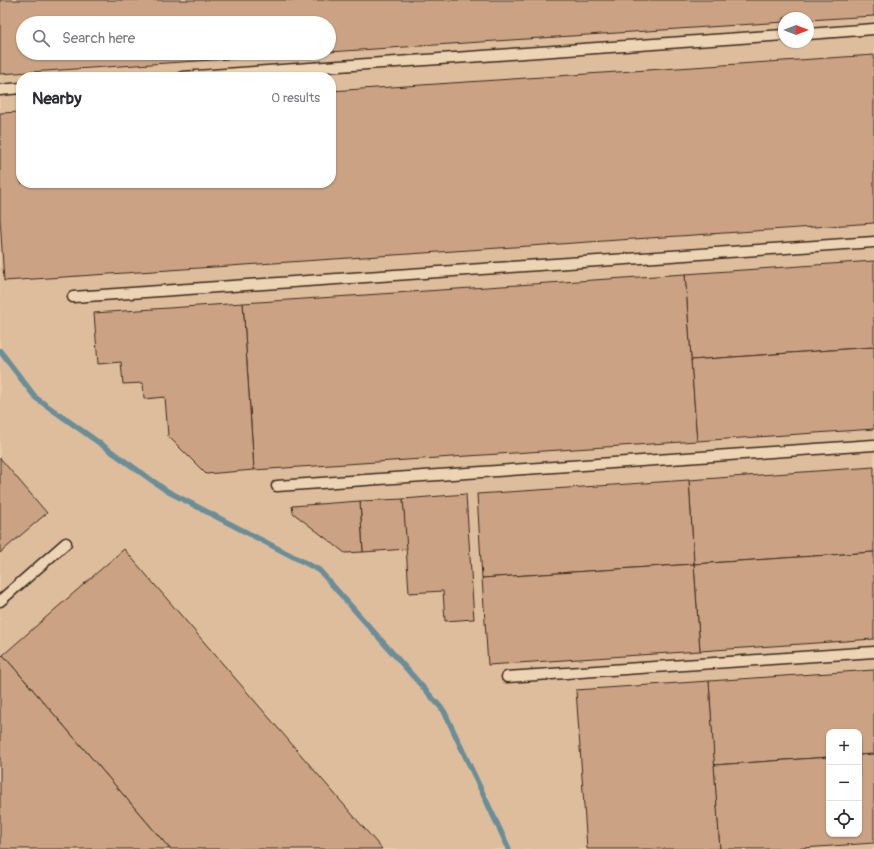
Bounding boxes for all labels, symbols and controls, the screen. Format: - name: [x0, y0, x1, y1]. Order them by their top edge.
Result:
- north arrow: [778, 12, 814, 48]
- search box: [16, 16, 336, 60]
- icon: search: [30, 27, 52, 49]
- text: Search here: [62, 29, 135, 48]
- text: Nearby: [32, 88, 81, 109]
- text: 0 results: [271, 90, 320, 106]
- map controls: [826, 729, 862, 837]
- button: +: [826, 729, 862, 765]
- button: −: [826, 765, 862, 801]
- button: locate: [826, 801, 862, 837]

